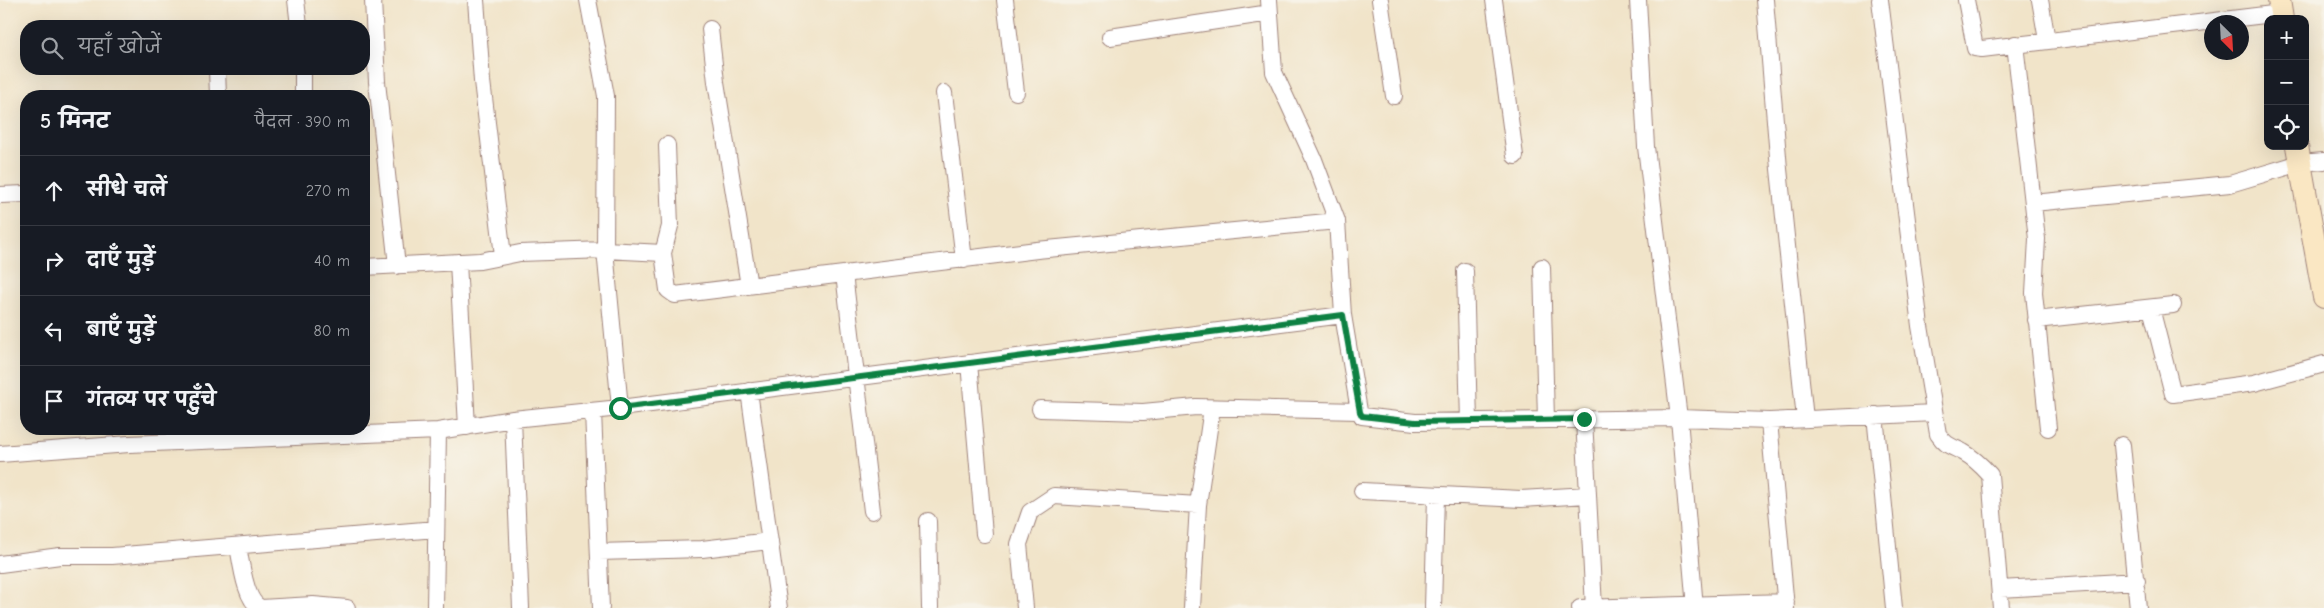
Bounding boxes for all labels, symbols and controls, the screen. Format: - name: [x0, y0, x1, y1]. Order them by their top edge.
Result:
- north arrow: [2204, 15, 2249, 60]
- map controls: [2264, 15, 2309, 150]
- button: +: [2264, 15, 2309, 60]
- search box: [20, 20, 370, 75]
- icon: search: [38, 34, 66, 62]
- text: यहाँ खोजें: [78, 36, 161, 58]
- button: −: [2264, 60, 2309, 105]
- button: locate: [2264, 105, 2309, 150]
- text: 5 मिनट: [40, 109, 110, 133]
- text: पैदल · 390 m: [255, 113, 350, 131]
- icon: ahead: [40, 177, 68, 205]
- text: सीधे चलें: [87, 179, 167, 201]
- text: 270 m: [306, 182, 350, 200]
- icon: right: [40, 247, 68, 275]
- text: दाएँ मुड़ें: [87, 249, 155, 271]
- text: 40 m: [314, 252, 350, 270]
- icon: left: [40, 317, 68, 345]
- text: बाएँ मुड़ें: [87, 319, 156, 341]
- text: 80 m: [313, 322, 350, 340]
- icon: arrive: [40, 387, 68, 415]
- text: गंतव्य पर पहुँचे: [87, 389, 216, 411]
- route start: [609, 397, 632, 420]
- route end: [1573, 408, 1596, 431]

